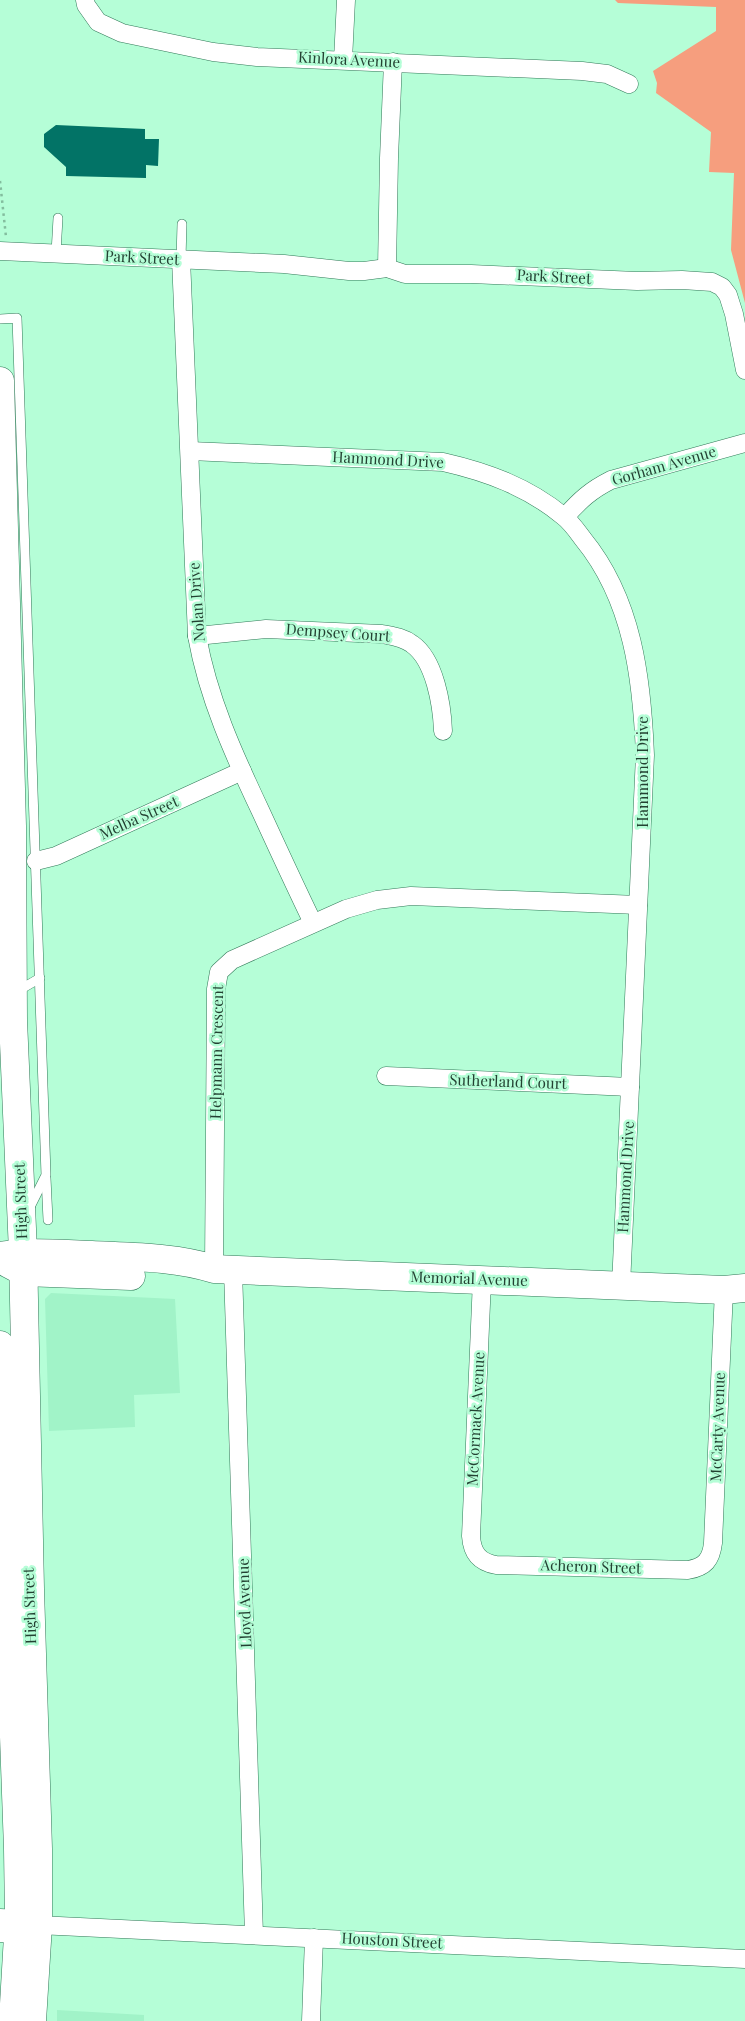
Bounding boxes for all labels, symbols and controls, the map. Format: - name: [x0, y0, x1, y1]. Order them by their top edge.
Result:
- street label: Kinlora Avenue: [297, 46, 401, 72]
- street label: Park Street: [104, 245, 181, 269]
- street label: Park Street: [516, 264, 593, 288]
- street label: Gorham Avenue: [609, 441, 718, 489]
- street label: Hammond Drive: [332, 446, 444, 472]
- street label: Nolan Drive: [183, 562, 209, 642]
- street label: Dempsey Court: [285, 618, 392, 646]
- street label: Hammond Drive: [632, 716, 652, 828]
- street label: Melba Street: [96, 791, 182, 843]
- street label: Helpmann Crescent: [205, 984, 227, 1119]
- street label: Sutherland Court: [449, 1069, 568, 1093]
- street label: Hammond Drive: [612, 1121, 638, 1233]
- street label: High Street: [9, 1162, 31, 1240]
- street label: Memorial Avenue: [410, 1266, 528, 1290]
- street label: McCormack Avenue: [462, 1351, 488, 1486]
- street label: McCarty Avenue: [705, 1372, 729, 1482]
- street label: Acheron Street: [539, 1554, 642, 1578]
- street label: Lloyd Avenue: [232, 1558, 256, 1648]
- street label: High Street: [18, 1567, 40, 1645]
- street label: Houston Street: [341, 1927, 444, 1953]

